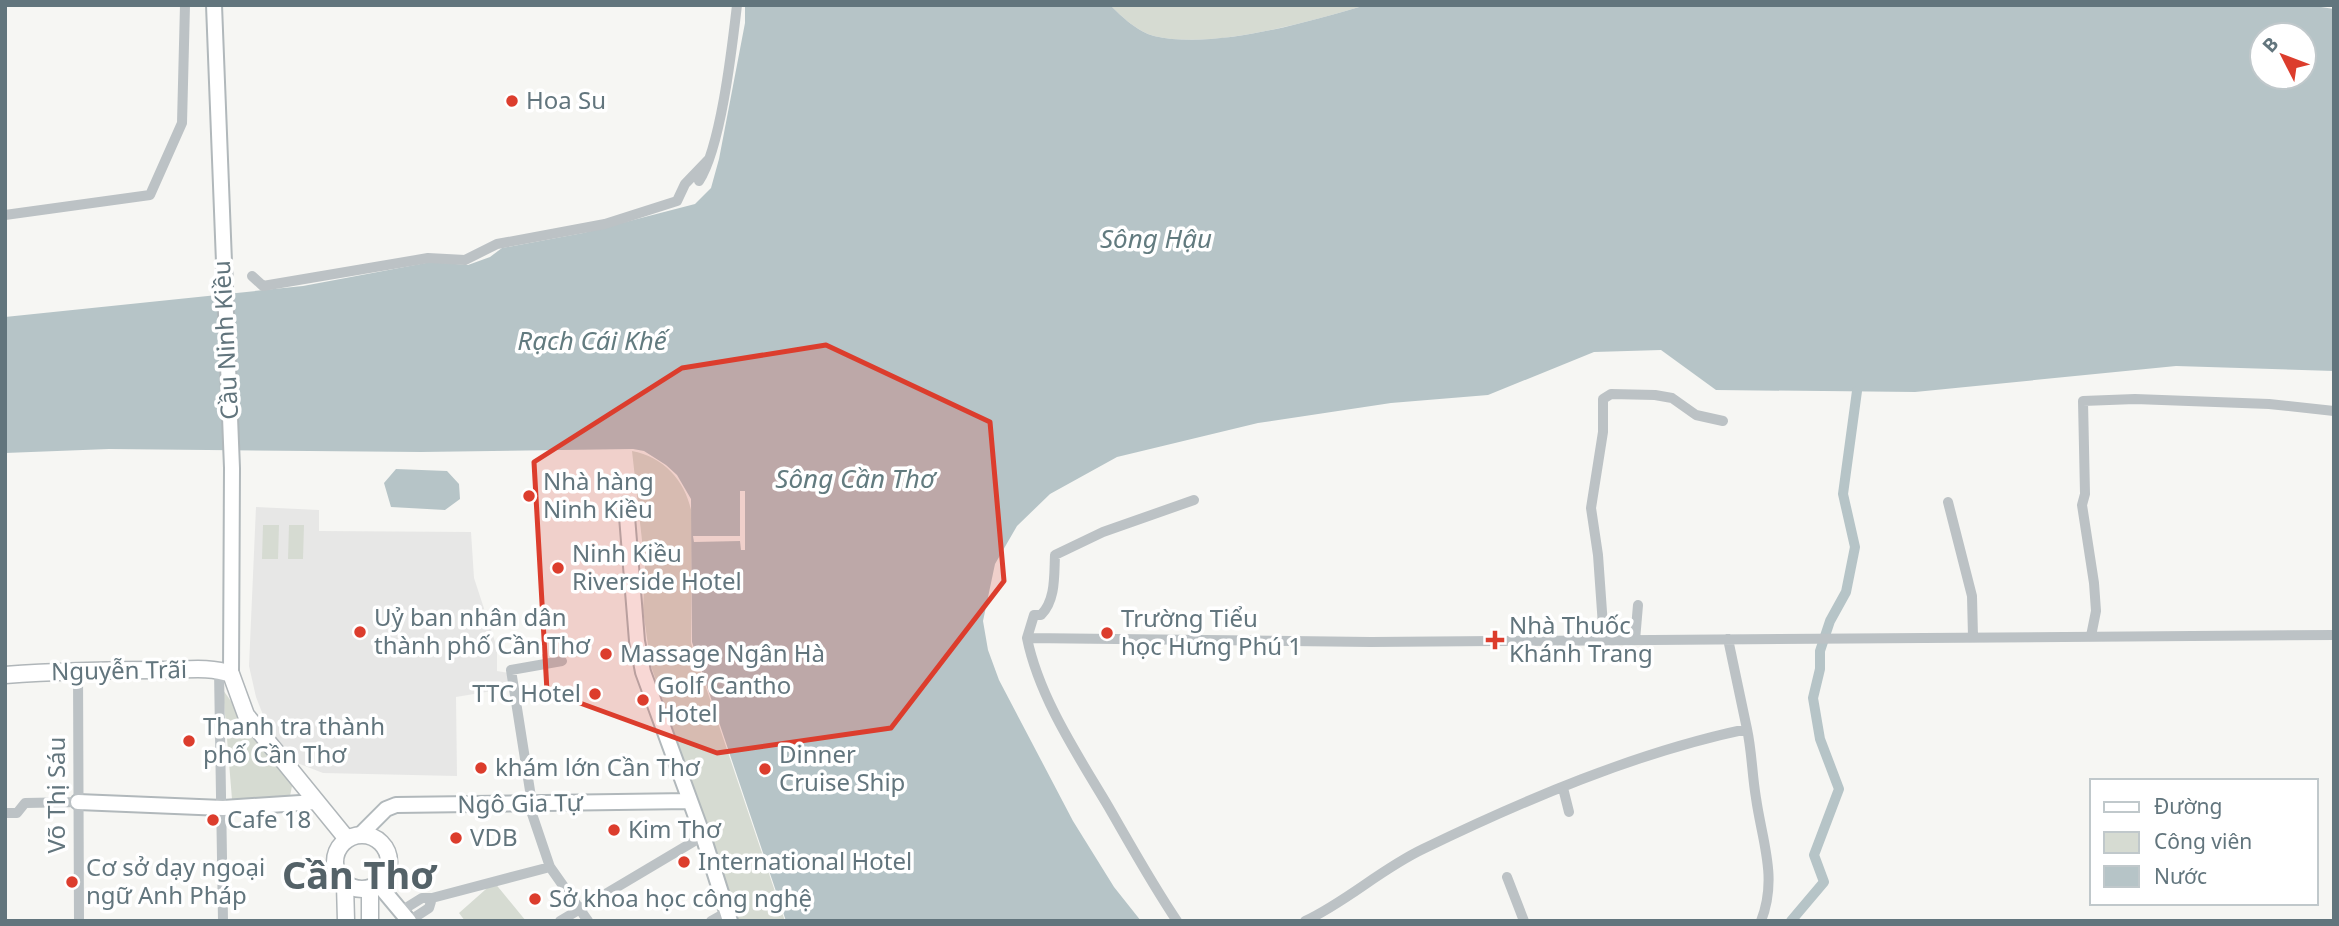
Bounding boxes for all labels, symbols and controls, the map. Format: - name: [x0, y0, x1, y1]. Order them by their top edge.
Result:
- north arrow: [2248, 21, 2318, 91]
- text: B: [2256, 31, 2284, 58]
- place label: Hoa Su: [526, 83, 606, 116]
- marker: Hoa Su: [504, 93, 520, 109]
- water label: Sông Hậu: [1100, 220, 1212, 256]
- street label: Cầu Ninh Kiều: [204, 260, 245, 421]
- water label: Rạch Cái Khế: [517, 322, 671, 358]
- water label: Sông Cần Thơ: [775, 460, 938, 496]
- place label: Nhà hàng Ninh Kiều: [543, 464, 654, 525]
- marker: Nhà hàng Ninh Kiều: [521, 488, 537, 504]
- place label: Ninh Kiều Riverside Hotel: [572, 536, 742, 597]
- marker: Ninh Kiều Riverside Hotel: [550, 560, 566, 576]
- place label: Uỷ ban nhân dân thành phố Cần Thơ: [374, 600, 591, 661]
- place label: Trường Tiểu học Hưng Phú 1: [1121, 601, 1302, 662]
- place label: Nhà Thuốc Khánh Trang: [1509, 608, 1653, 669]
- marker: Uỷ ban nhân dân thành phố Cần Thơ: [352, 624, 368, 640]
- marker: Trường Tiểu học Hưng Phú 1: [1099, 625, 1115, 641]
- marker: Nhà Thuốc Khánh Trang: [1487, 632, 1503, 648]
- place label: Massage Ngân Hà: [620, 636, 825, 669]
- marker: Massage Ngân Hà: [598, 646, 614, 662]
- street label: Nguyễn Trãi: [51, 652, 187, 687]
- place label: Golf Cantho Hotel: [657, 668, 791, 729]
- place label: TTC Hotel: [472, 676, 581, 709]
- marker: TTC Hotel: [587, 686, 603, 702]
- marker: Golf Cantho Hotel: [635, 692, 651, 708]
- place label: Thanh tra thành phố Cần Thơ: [203, 709, 385, 770]
- marker: Thanh tra thành phố Cần Thơ: [181, 733, 197, 749]
- street label: Võ Thị Sáu: [39, 737, 72, 853]
- place label: Dinner Cruise Ship: [779, 737, 905, 798]
- place label: khám lớn Cần Thơ: [495, 750, 701, 783]
- marker: khám lớn Cần Thơ: [473, 760, 489, 776]
- marker: Dinner Cruise Ship: [757, 761, 773, 777]
- legend: [2090, 779, 2318, 905]
- street label: Ngô Gia Tự: [457, 785, 584, 820]
- text: Đường: [2154, 792, 2222, 820]
- place label: Cafe 18: [227, 802, 311, 835]
- marker: Cafe 18: [205, 812, 221, 828]
- place label: Kim Thơ: [628, 812, 722, 845]
- place label: VDB: [470, 820, 518, 853]
- marker: Kim Thơ: [606, 822, 622, 838]
- text: Công viên: [2154, 827, 2252, 855]
- marker: VDB: [448, 830, 464, 846]
- place label: International Hotel: [698, 844, 912, 877]
- district label: Cần Thơ: [282, 848, 438, 900]
- place label: Cơ sở dạy ngoại ngữ Anh Pháp: [86, 850, 265, 911]
- marker: International Hotel: [676, 854, 692, 870]
- text: Nước: [2154, 862, 2207, 890]
- marker: Cơ sở dạy ngoại ngữ Anh Pháp: [64, 874, 80, 890]
- place label: Sở khoa học công nghệ: [549, 881, 812, 914]
- marker: Sở khoa học công nghệ: [527, 891, 543, 907]

